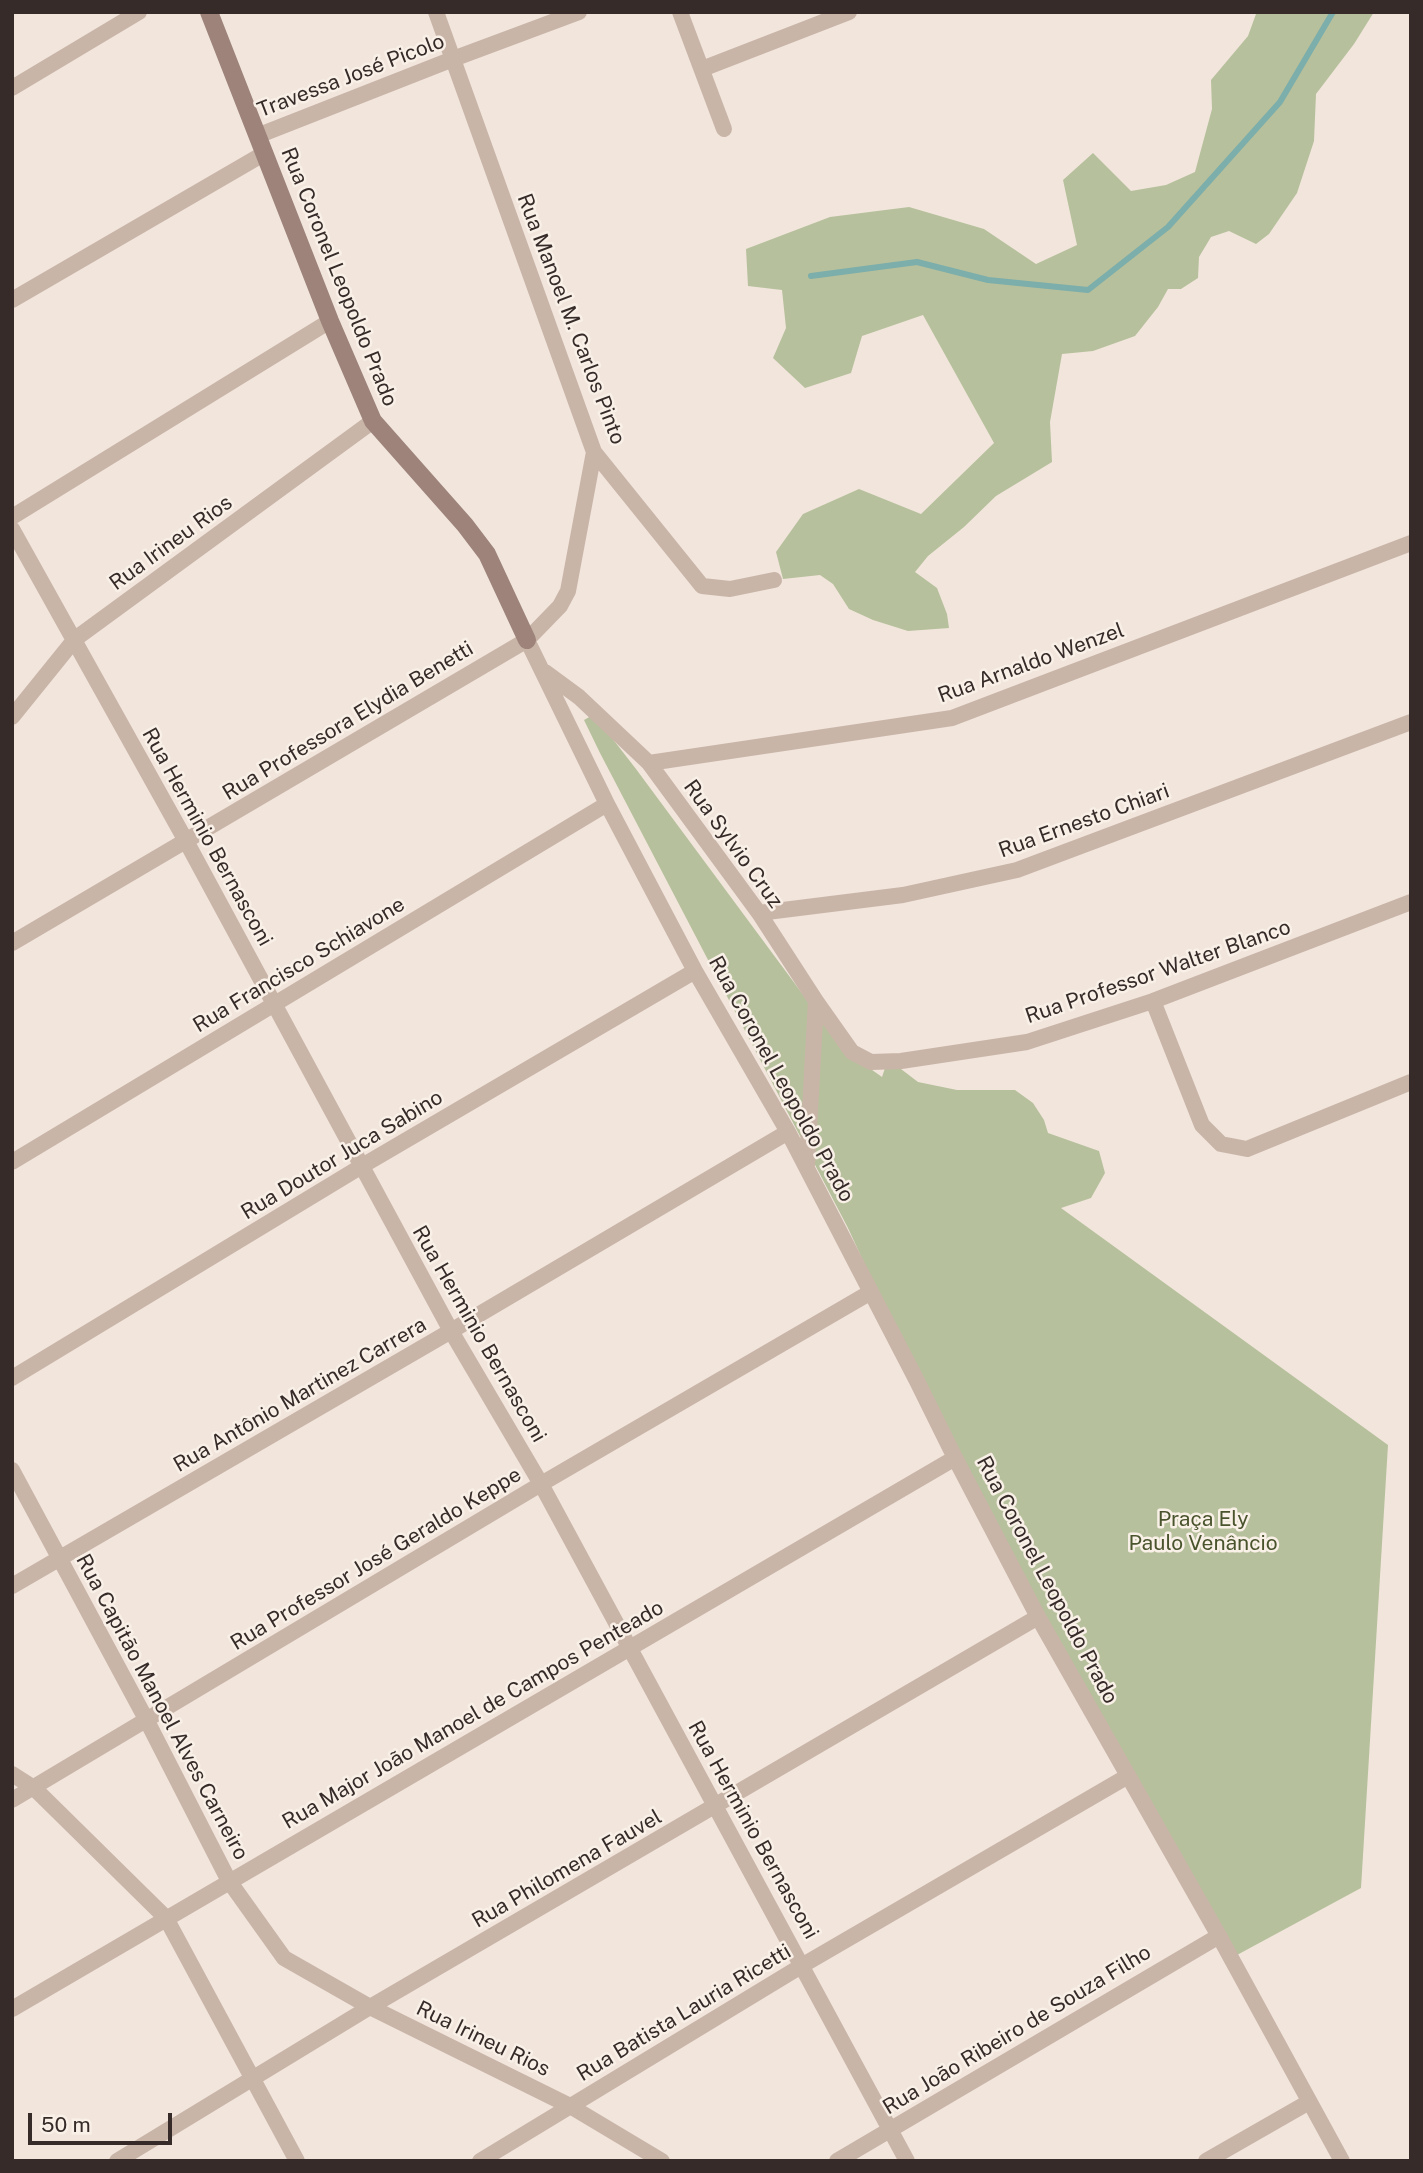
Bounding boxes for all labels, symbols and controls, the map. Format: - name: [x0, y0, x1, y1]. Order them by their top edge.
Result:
- street label: Travessa José Picolo: [254, 29, 448, 123]
- street label: Rua Coronel Leopoldo Prado: [275, 144, 403, 410]
- street label: Rua Manoel M. Carlos Pinto: [511, 190, 631, 448]
- street label: Rua Irineu Rios: [105, 490, 237, 596]
- street label: Rua Arnaldo Wenzel: [934, 618, 1128, 708]
- street label: Rua Professora Elydia Benetti: [218, 636, 478, 806]
- street label: Rua Herminio Bernasconi: [136, 723, 278, 951]
- street label: Rua Sylvio Cruz: [678, 775, 788, 913]
- street label: Rua Ernesto Chiari: [995, 778, 1173, 864]
- street label: Rua Francisco Schiavone: [189, 892, 409, 1038]
- street label: Rua Professor Walter Blanco: [1022, 915, 1294, 1029]
- street label: Rua Coronel Leopoldo Prado: [703, 952, 859, 1206]
- street label: Rua Doutor Juca Sabino: [237, 1085, 447, 1225]
- street label: Rua Herminio Bernasconi: [407, 1221, 551, 1447]
- street label: Rua Antônio Martinez Carrera: [169, 1312, 431, 1478]
- street label: Rua Coronel Leopoldo Prado: [971, 1452, 1123, 1708]
- street label: Rua Professor José Geraldo Keppe: [226, 1462, 526, 1656]
- park label: Praça Ely Paulo Venâncio: [1128, 1507, 1278, 1557]
- street label: Rua Capitão Manoel Alves Carneiro: [70, 1550, 254, 1864]
- street label: Rua Major João Manoel de Campos Penteado: [278, 1595, 668, 1835]
- street label: Rua Herminio Bernasconi: [682, 1716, 824, 1944]
- street label: Rua Philomena Fauvel: [468, 1804, 666, 1934]
- street label: Rua Batista Lauria Ricetti: [572, 1939, 796, 2087]
- street label: Rua João Ribeiro de Souza Filho: [878, 1940, 1156, 2120]
- street label: Rua Irineu Rios: [412, 1996, 554, 2082]
- scale bar: [32, 2100, 175, 2144]
- text: 50 m: [41, 2112, 91, 2137]

